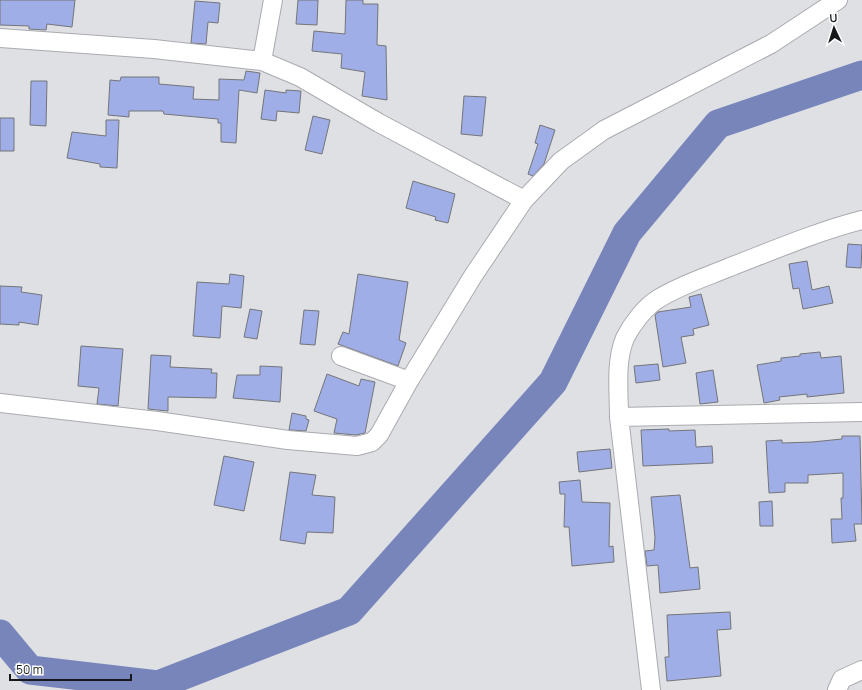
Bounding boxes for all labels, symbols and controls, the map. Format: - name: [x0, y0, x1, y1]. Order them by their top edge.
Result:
- north arrow: [814, 8, 854, 48]
- text: U: [829, 10, 838, 25]
- scale bar: [10, 656, 131, 682]
- text: 50 m: [16, 661, 43, 678]

